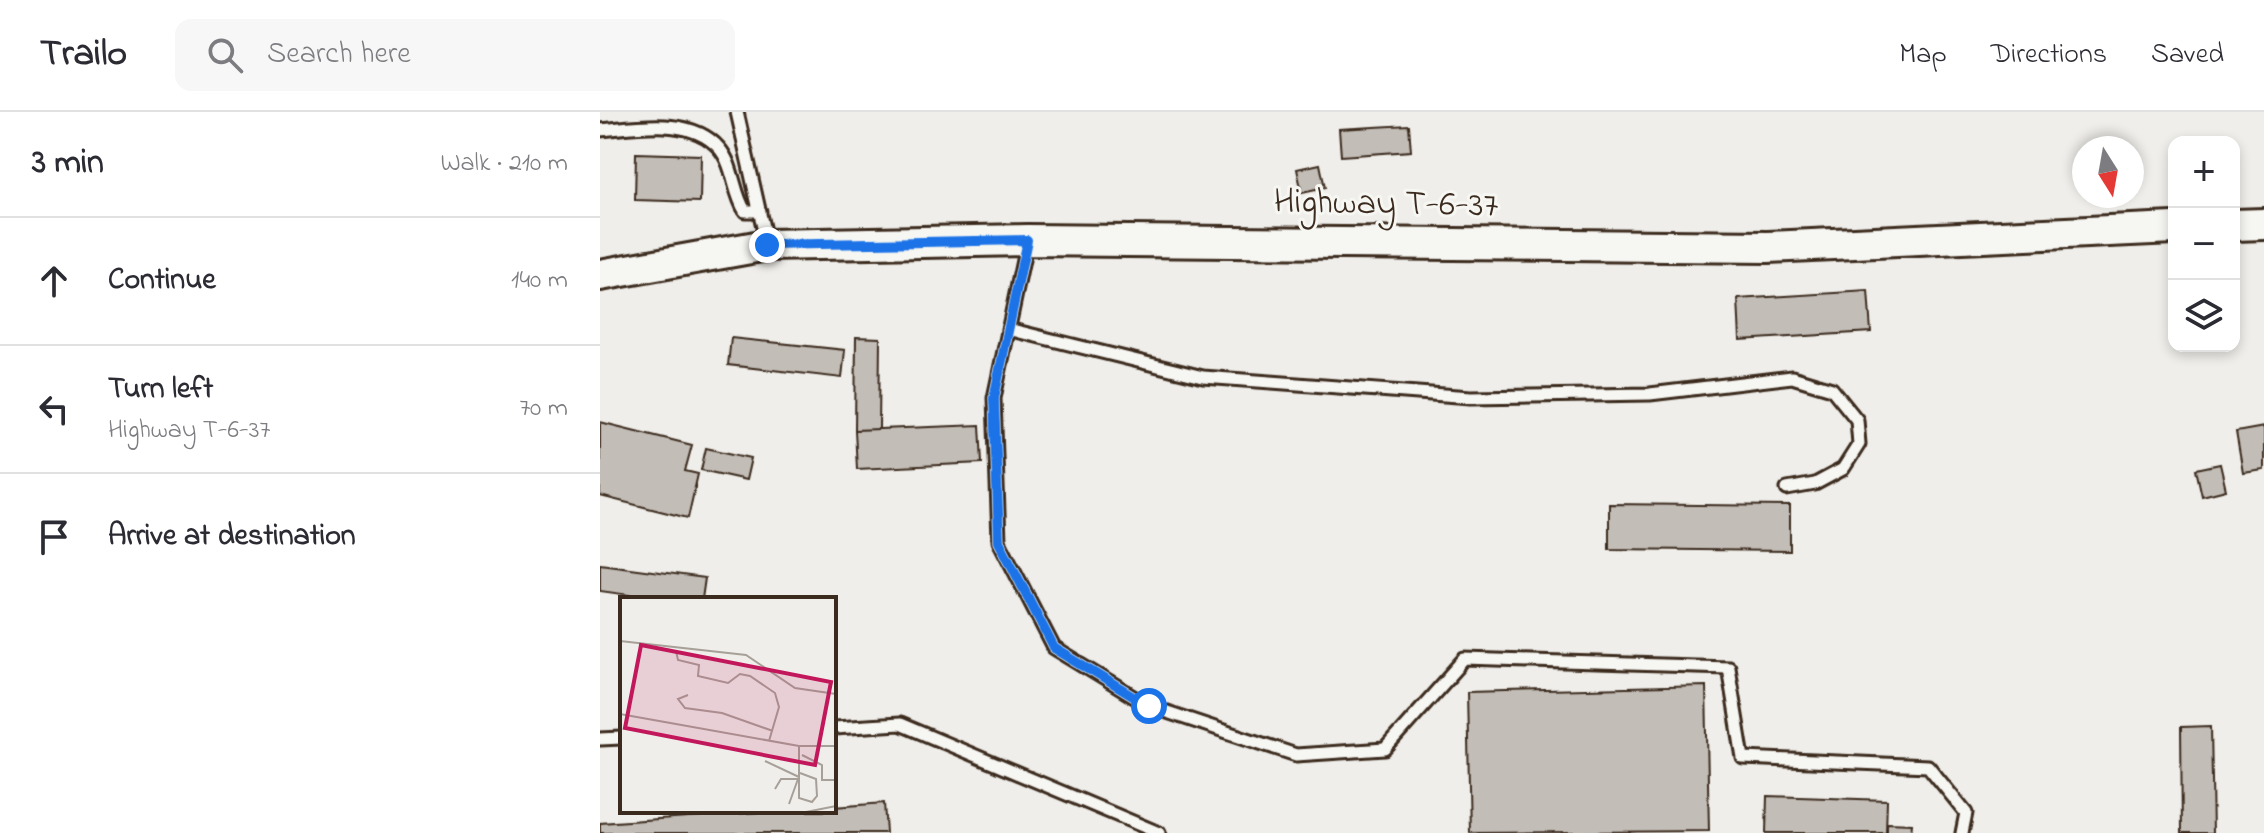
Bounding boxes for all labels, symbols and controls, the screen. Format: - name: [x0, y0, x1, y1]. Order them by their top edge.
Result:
- search box: [175, 19, 735, 91]
- text: Trailo: [40, 27, 127, 83]
- icon: search: [203, 33, 247, 77]
- text: Search here: [267, 33, 411, 77]
- text: Map: [1899, 35, 1947, 76]
- text: Directions: [1991, 35, 2107, 76]
- text: Saved: [2151, 35, 2224, 76]
- north arrow: [2072, 136, 2144, 208]
- map controls: [2168, 136, 2240, 352]
- button: +: [2168, 136, 2240, 208]
- text: 3 min: [32, 139, 104, 189]
- text: Walk · 210 m: [440, 145, 568, 183]
- street label: Highway T-6-37: [1273, 177, 1499, 233]
- button: −: [2168, 208, 2240, 280]
- route end: [749, 227, 785, 263]
- icon: ahead: [32, 259, 76, 303]
- text: Continue: [108, 259, 216, 303]
- text: 140 m: [511, 262, 568, 300]
- button: layers: [2168, 280, 2240, 352]
- text: Turn left: [108, 368, 213, 412]
- icon: left: [32, 387, 76, 431]
- text: 70 m: [519, 390, 568, 428]
- text: Highway T-6-37: [108, 412, 270, 450]
- icon: arrive: [32, 515, 76, 559]
- text: Arrive at destination: [108, 515, 356, 559]
- inset map: [620, 597, 836, 813]
- route start: [1131, 688, 1167, 724]

